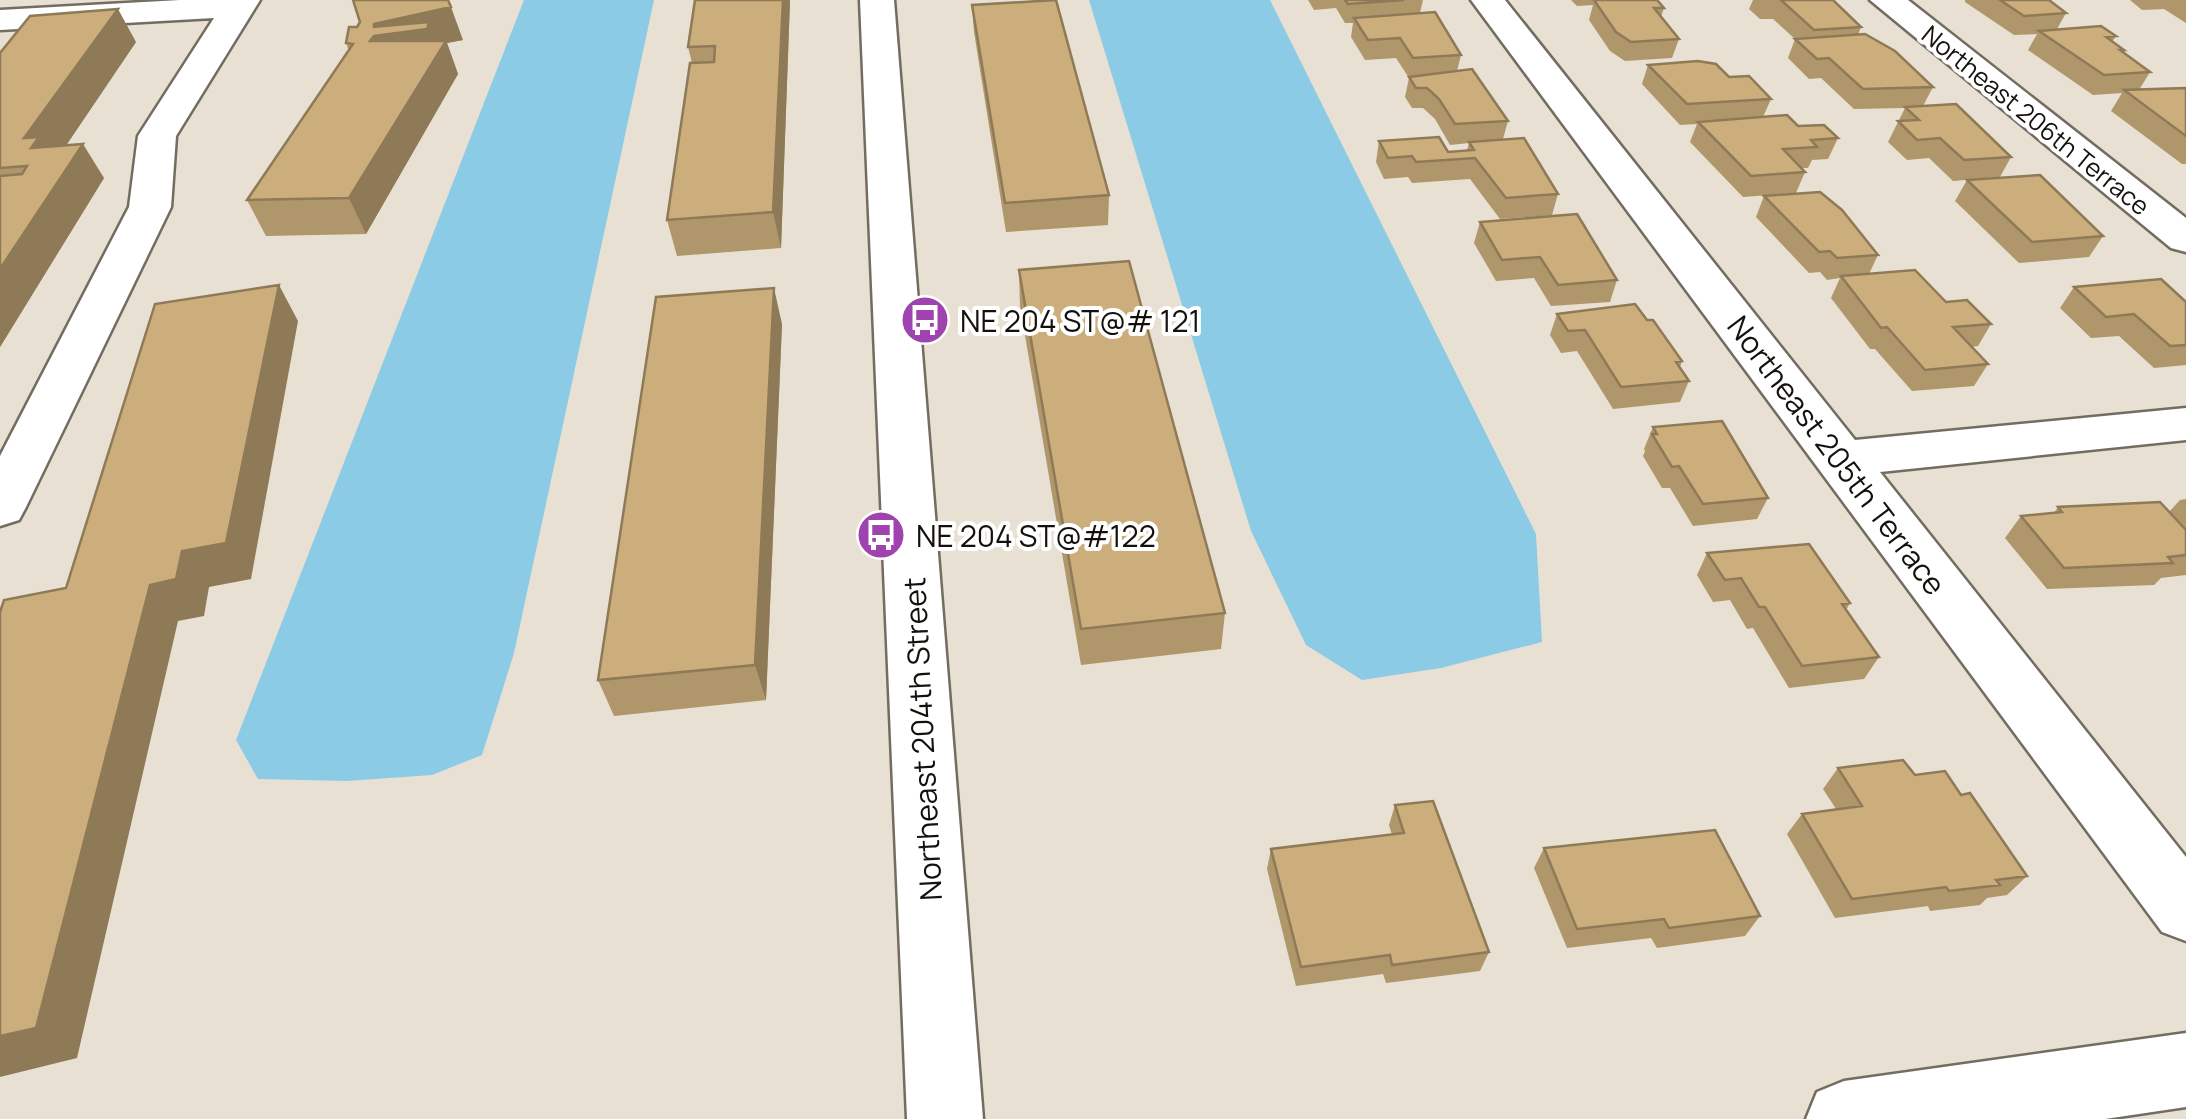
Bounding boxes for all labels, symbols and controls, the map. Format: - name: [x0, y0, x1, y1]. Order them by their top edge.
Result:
- street label: Northeast 206th Terrace: [1915, 17, 2157, 223]
- bus stop icon: NE 204 ST@# 121: [899, 294, 951, 346]
- place label: NE 204 ST@# 121: [960, 300, 1200, 341]
- street label: Northeast 205th Terrace: [1718, 307, 1956, 603]
- bus stop icon: NE 204 ST@#122: [855, 509, 907, 561]
- place label: NE 204 ST@#122: [916, 515, 1156, 556]
- street label: Northeast 204th Street: [893, 576, 951, 902]

